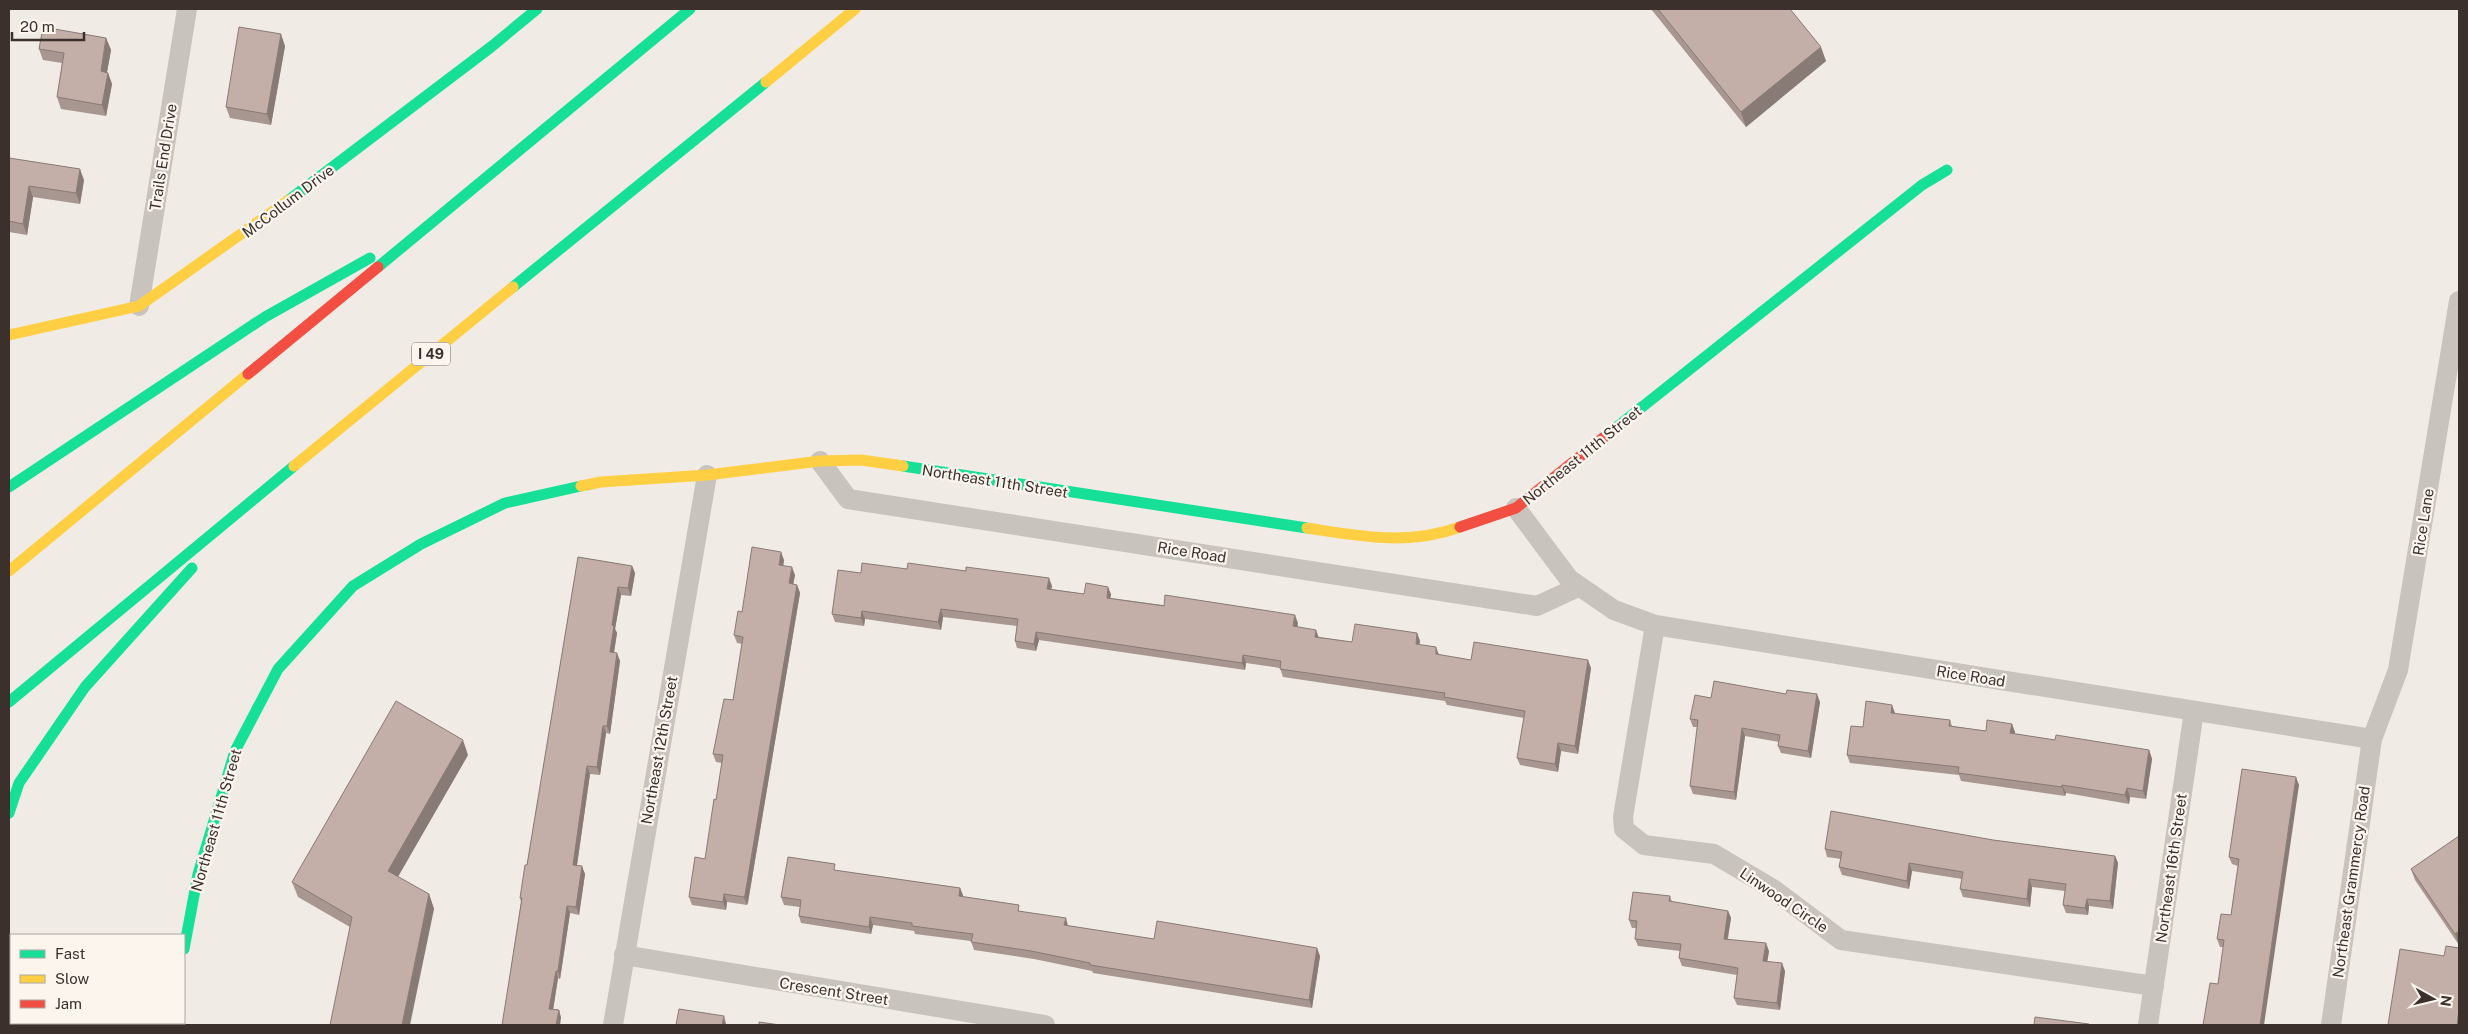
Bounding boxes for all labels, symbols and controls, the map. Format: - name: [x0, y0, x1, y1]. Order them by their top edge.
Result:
- scale bar: [12, 10, 85, 42]
- text: 20 m: [20, 18, 55, 35]
- street label: Trails End Drive: [146, 102, 180, 212]
- street label: McCollum Drive: [239, 161, 337, 241]
- road number: I 49: [412, 342, 450, 366]
- street label: Northeast 11th Street: [1519, 402, 1645, 508]
- street label: Northeast 11th Street: [921, 461, 1069, 501]
- street label: Rice Lane: [2409, 487, 2437, 557]
- street label: Rice Road: [1156, 538, 1228, 566]
- street label: Rice Road: [1935, 662, 2007, 690]
- street label: Northeast 12th Street: [638, 674, 680, 825]
- street label: Northeast 11th Street: [188, 747, 245, 893]
- street label: Northeast Grammercy Road: [2329, 785, 2373, 979]
- street label: Northeast 16th Street: [2152, 792, 2190, 944]
- street label: Linwood Circle: [1737, 864, 1831, 936]
- legend: [10, 934, 185, 1024]
- text: Fast: [55, 945, 85, 962]
- text: Slow: [55, 970, 90, 987]
- street label: Crescent Street: [778, 974, 890, 1008]
- north arrow: [2408, 974, 2458, 1024]
- text: N: [2437, 994, 2455, 1007]
- text: Jam: [55, 995, 82, 1012]

